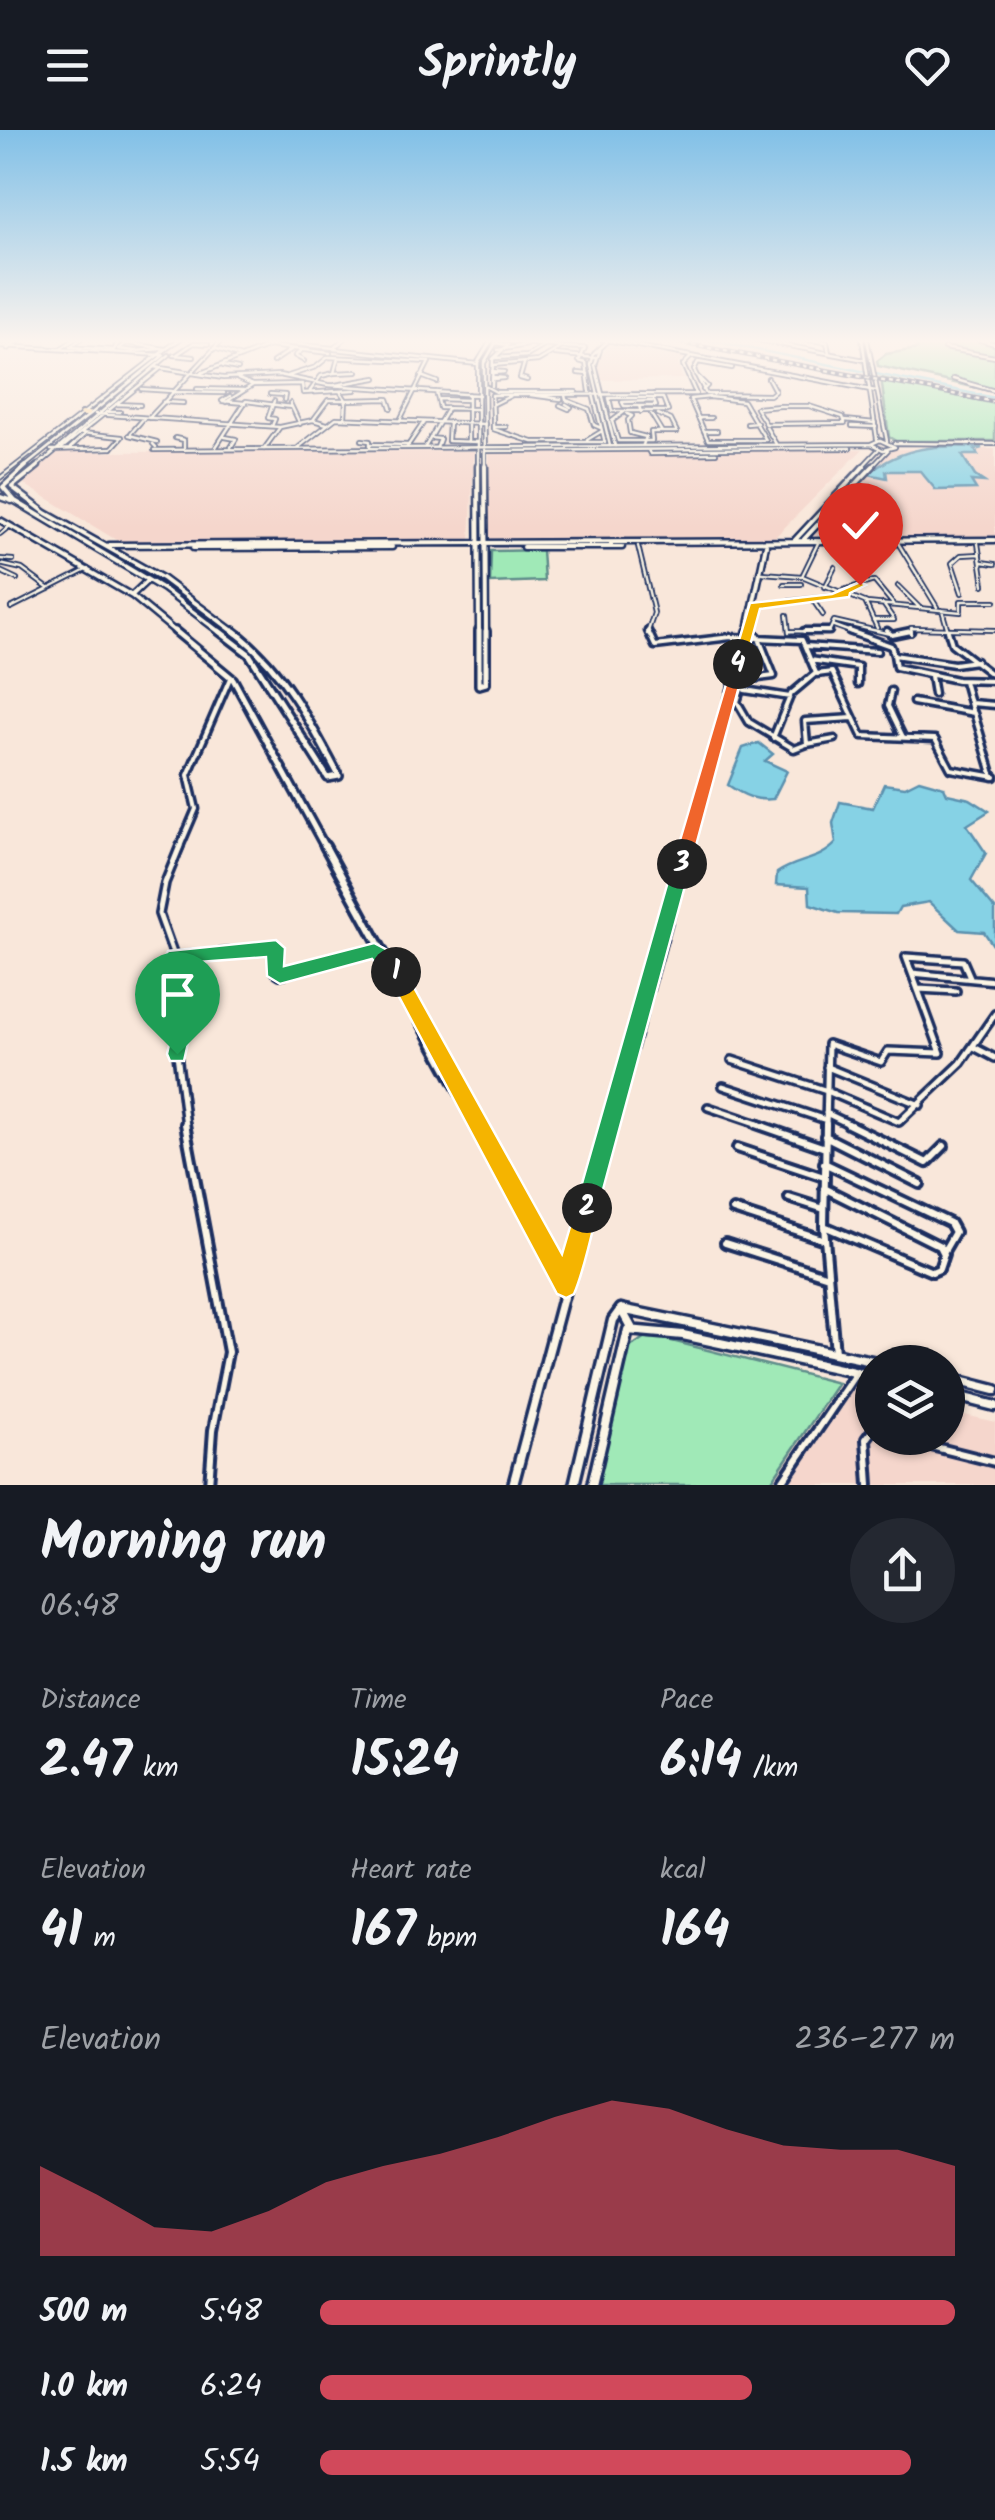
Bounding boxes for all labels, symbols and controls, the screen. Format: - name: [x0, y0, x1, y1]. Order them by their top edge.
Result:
- text: Sprintly: [419, 29, 576, 101]
- icon: menu: [40, 38, 95, 93]
- icon: heart: [900, 38, 955, 93]
- pin: [818, 483, 903, 586]
- icon: check: [833, 498, 888, 553]
- pin: 4: [713, 639, 763, 689]
- text: 4: [730, 641, 746, 686]
- pin: 3: [657, 839, 707, 889]
- text: 3: [674, 841, 690, 886]
- pin: 1: [371, 947, 421, 997]
- text: 1: [392, 949, 400, 994]
- pin: [135, 952, 220, 1055]
- icon: arrive: [150, 967, 205, 1022]
- pin: 2: [562, 1183, 612, 1233]
- text: 2: [579, 1185, 595, 1230]
- map controls: [855, 1345, 965, 1455]
- button: layers: [855, 1345, 965, 1455]
- text: Morning run: [40, 1501, 327, 1588]
- button: share: [850, 1518, 955, 1623]
- text: 06:48: [40, 1582, 119, 1633]
- text: Distance: [40, 1678, 141, 1723]
- text: Time: [350, 1678, 407, 1723]
- text: Pace: [660, 1678, 713, 1723]
- text: 2.47: [40, 1723, 132, 1803]
- text: 15:24: [350, 1723, 459, 1803]
- text: 6:14: [660, 1723, 742, 1803]
- text: km: [132, 1746, 179, 1791]
- text: /km: [742, 1746, 798, 1791]
- text: Elevation: [40, 1848, 146, 1893]
- text: Heart rate: [350, 1848, 472, 1893]
- text: kcal: [660, 1848, 706, 1893]
- text: 41: [40, 1893, 82, 1973]
- text: 167: [350, 1893, 416, 1973]
- text: 164: [660, 1893, 729, 1973]
- text: m: [82, 1916, 116, 1961]
- text: bpm: [416, 1916, 477, 1961]
- text: Elevation: [40, 2015, 161, 2066]
- text: 236–277 m: [794, 2015, 955, 2066]
- text: 500 m: [40, 2287, 128, 2338]
- text: 5:48: [200, 2287, 262, 2338]
- text: 1.0 km: [40, 2362, 128, 2413]
- text: 6:24: [200, 2362, 262, 2413]
- text: 1.5 km: [40, 2437, 128, 2488]
- text: 5:54: [200, 2437, 260, 2488]

